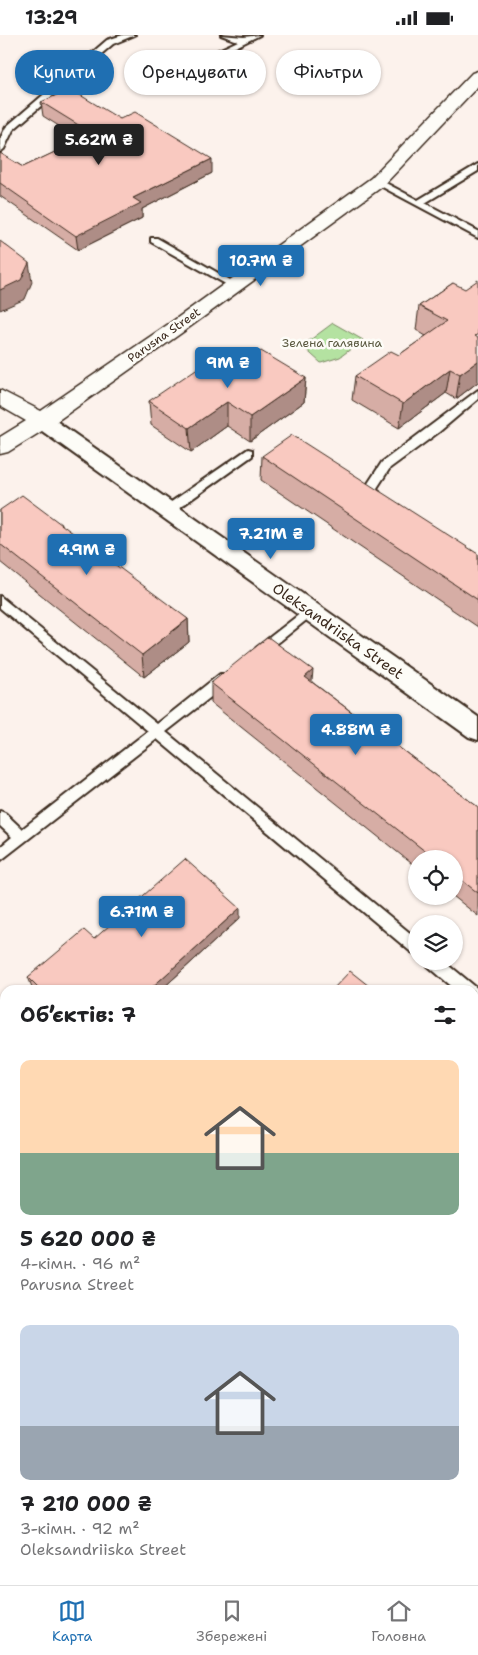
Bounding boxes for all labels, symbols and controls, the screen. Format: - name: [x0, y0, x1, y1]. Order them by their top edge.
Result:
- text: 13:29: [25, 5, 78, 30]
- chip: Купити: [15, 50, 114, 95]
- chip: Орендувати: [124, 50, 266, 95]
- chip: Фільтри: [276, 50, 381, 95]
- pin: 5.62M ₴: [53, 123, 145, 166]
- text: 5.62M ₴: [65, 129, 133, 150]
- pin: 10.7M ₴: [215, 245, 307, 287]
- text: 10.7M ₴: [229, 250, 293, 271]
- street label: Parusna Street: [124, 304, 204, 366]
- park label: Зелена галявина: [282, 335, 382, 351]
- pin: 9M ₴: [198, 347, 258, 389]
- text: 9M ₴: [206, 352, 250, 373]
- pin: 7.21M ₴: [225, 517, 317, 560]
- text: 7.21M ₴: [239, 523, 303, 544]
- pin: 4.9M ₴: [46, 533, 128, 576]
- text: 4.9M ₴: [59, 539, 115, 560]
- street label: Oleksandriiska Street: [268, 578, 408, 684]
- pin: 4.88M ₴: [310, 713, 402, 756]
- text: 4.88M ₴: [321, 719, 391, 740]
- map controls: [408, 850, 463, 970]
- button: locate: [408, 850, 463, 905]
- pin: 6.71M ₴: [96, 895, 188, 938]
- text: 6.71M ₴: [110, 901, 174, 922]
- button: layers: [408, 915, 463, 970]
- text: Об’єктів: 7: [20, 1001, 136, 1029]
- icon: filters: [431, 1001, 459, 1029]
- icon: home: [195, 1093, 285, 1183]
- text: 5 620 000 ₴: [20, 1225, 156, 1253]
- text: 4-кімн. · 96 m²: [20, 1253, 140, 1274]
- text: Parusna Street: [20, 1274, 134, 1295]
- icon: home: [195, 1358, 285, 1448]
- text: 7 210 000 ₴: [20, 1490, 152, 1518]
- text: 3-кімн. · 92 m²: [20, 1518, 140, 1539]
- text: Oleksandriiska Street: [20, 1539, 186, 1560]
- tab: Карта: [52, 1597, 92, 1645]
- tab: Збережені: [196, 1597, 267, 1645]
- tab: Головна: [371, 1597, 426, 1645]

